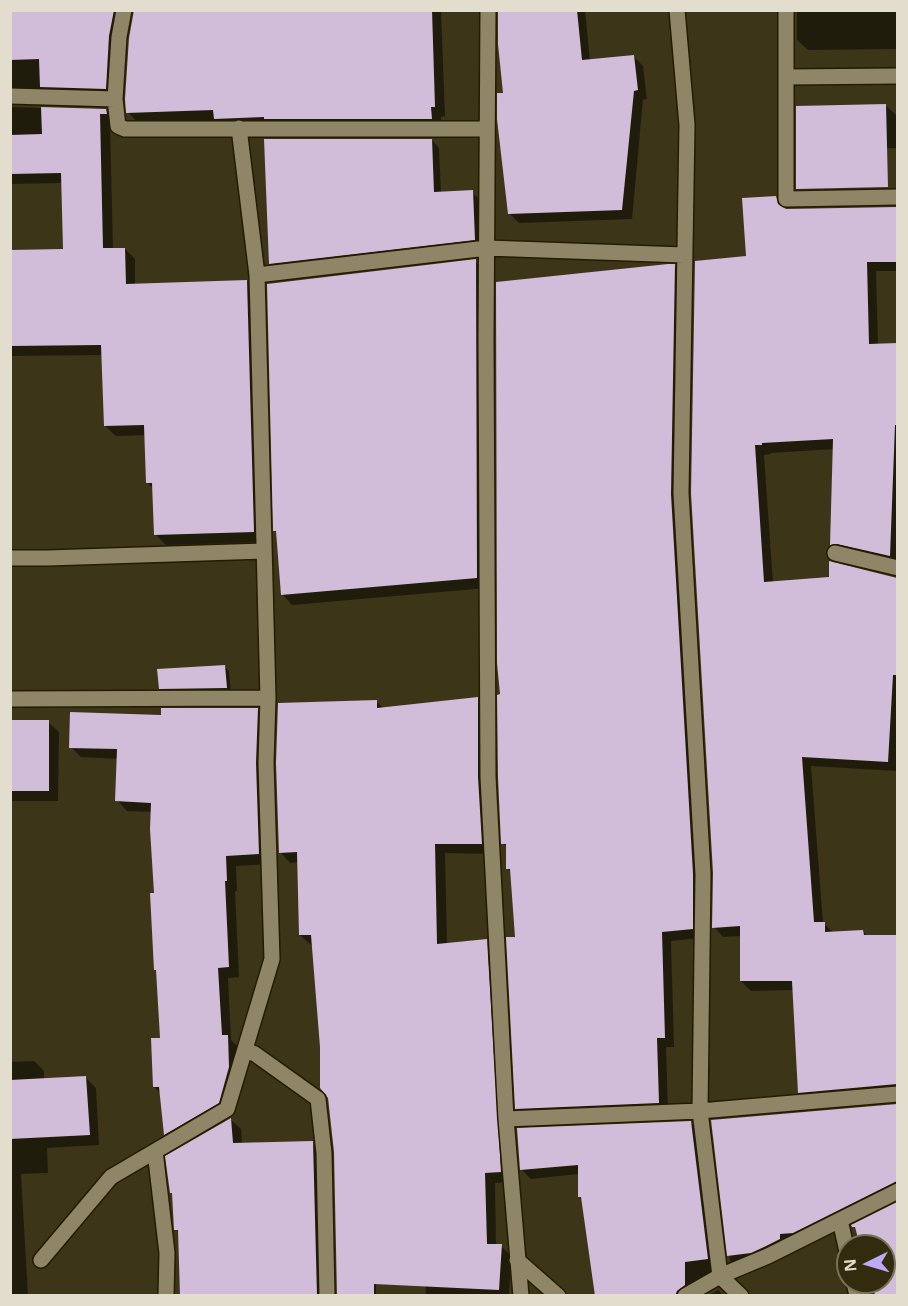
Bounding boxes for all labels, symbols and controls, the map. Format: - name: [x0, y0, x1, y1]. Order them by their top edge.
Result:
- north arrow: [836, 1234, 896, 1294]
- text: N: [839, 1258, 862, 1273]

